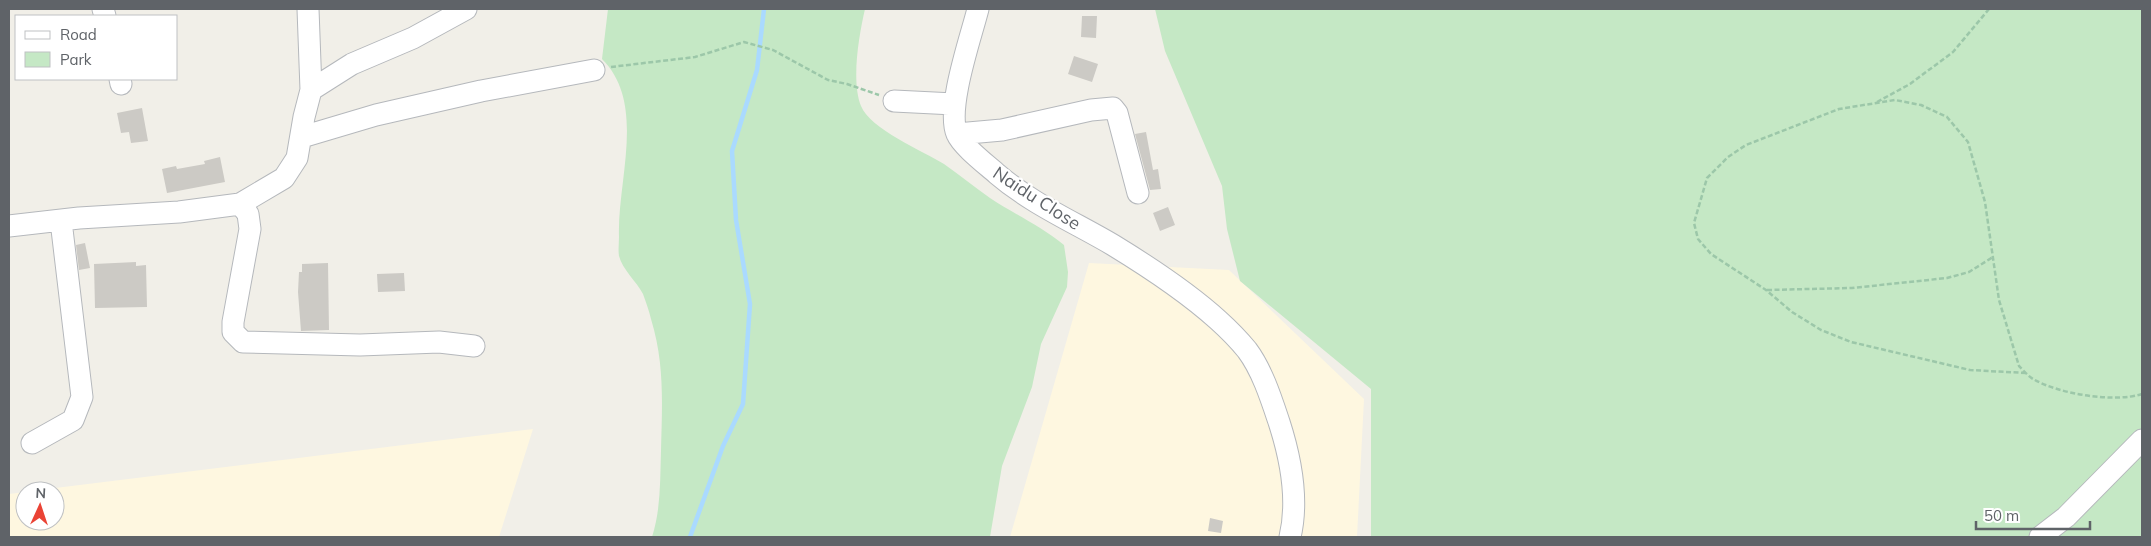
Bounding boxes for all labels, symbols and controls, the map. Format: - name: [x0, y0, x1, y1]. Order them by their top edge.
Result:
- legend: [15, 15, 178, 80]
- text: Road: [60, 25, 97, 44]
- text: Park: [60, 50, 92, 69]
- street label: Naidu Close: [989, 161, 1085, 235]
- north arrow: [15, 481, 65, 531]
- text: N: [35, 484, 46, 502]
- scale bar: [1976, 498, 2090, 530]
- text: 50 m: [1984, 506, 2019, 525]

